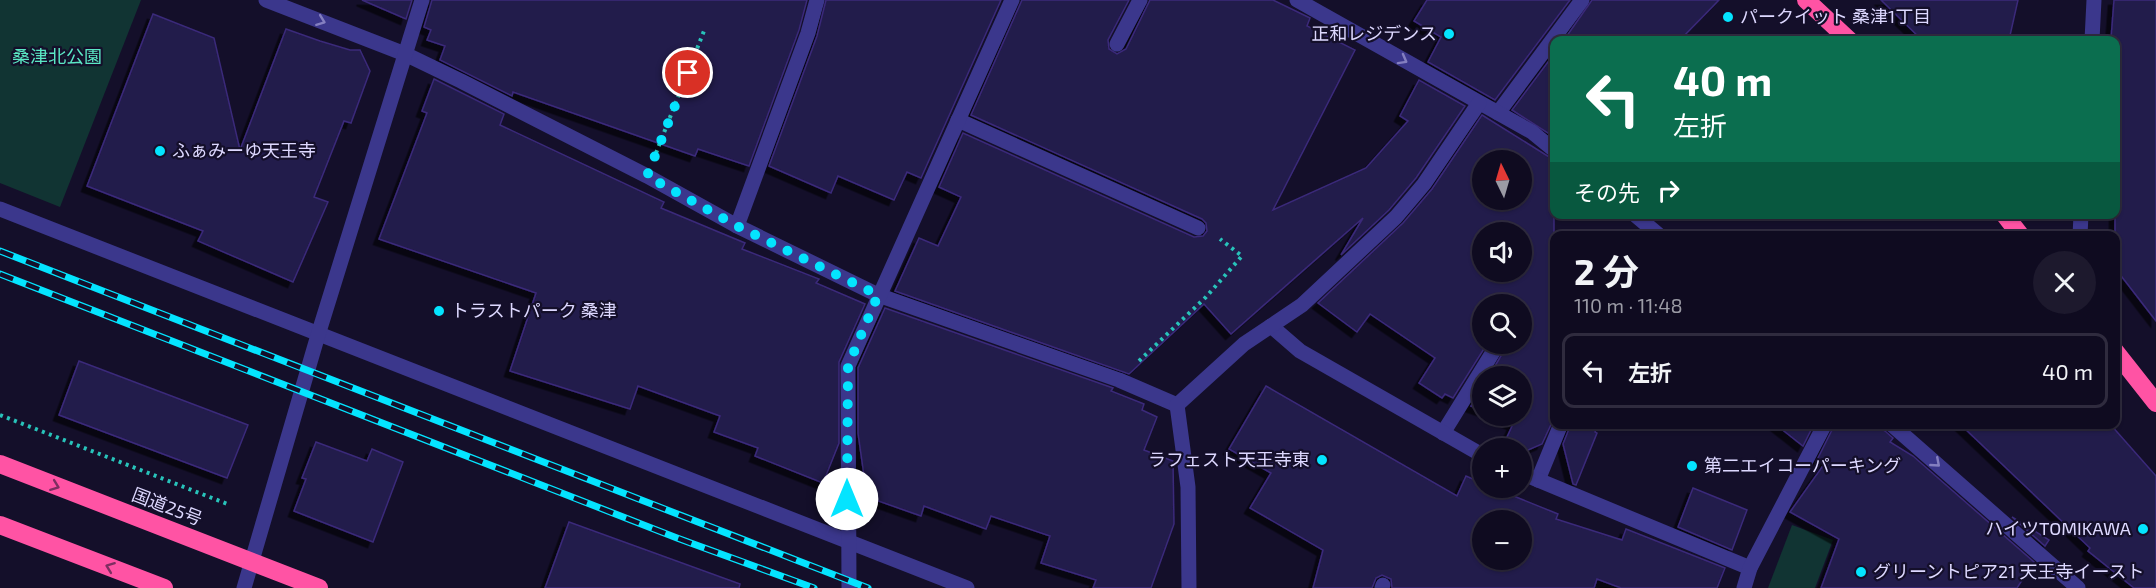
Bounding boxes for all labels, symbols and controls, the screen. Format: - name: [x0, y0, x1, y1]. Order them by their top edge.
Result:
- place label: パークイット 桑津1丁目: [1740, 5, 1931, 27]
- marker: パークイット 桑津1丁目: [1721, 10, 1735, 24]
- one-way arrow: [314, 14, 325, 26]
- place label: 正和レジデンス: [1311, 22, 1437, 44]
- marker: 正和レジデンス: [1442, 27, 1456, 41]
- park label: 桑津北公園: [12, 45, 102, 67]
- pin: [662, 47, 713, 98]
- one-way arrow: [1397, 52, 1407, 64]
- text: 40 m: [1673, 54, 1772, 104]
- icon: arrive: [671, 56, 704, 89]
- icon: left: [1574, 60, 1652, 138]
- text: 左折: [1673, 109, 1727, 141]
- place label: ふぁみーゆ天王寺: [172, 139, 316, 161]
- marker: ふぁみーゆ天王寺: [153, 144, 167, 158]
- north arrow: [1472, 150, 1532, 210]
- map controls: [1472, 150, 1532, 570]
- icon: right: [1652, 174, 1685, 207]
- text: その先: [1574, 179, 1640, 205]
- button: sound: [1472, 222, 1532, 282]
- text: 2 分: [1574, 249, 1639, 292]
- button: close: [2033, 251, 2096, 314]
- text: 110 m · 11:48: [1574, 293, 1683, 317]
- button: search: [1472, 294, 1532, 354]
- place label: トラストパーク 桑津: [451, 299, 617, 321]
- marker: トラストパーク 桑津: [432, 304, 446, 318]
- icon: left: [1577, 354, 1610, 387]
- text: 40 m: [2042, 358, 2093, 384]
- text: 左折: [1628, 359, 1672, 385]
- button: layers: [1472, 366, 1532, 426]
- button: +: [1472, 438, 1532, 498]
- place label: ラフェスト天王寺東: [1148, 448, 1310, 470]
- marker: ラフェスト天王寺東: [1315, 453, 1329, 467]
- place label: 第二エイコーパーキング: [1704, 454, 1901, 476]
- one-way arrow: [1929, 456, 1940, 467]
- marker: 第二エイコーパーキング: [1685, 459, 1699, 473]
- position arrow: [815, 467, 879, 531]
- one-way arrow: [49, 478, 59, 491]
- street label: 国道25号: [129, 483, 206, 530]
- button: −: [1472, 510, 1532, 570]
- place label: ハイツTOMIKAWA: [1985, 517, 2132, 539]
- marker: ハイツTOMIKAWA: [2136, 522, 2150, 536]
- place label: グリーントピア21 天王寺イースト: [1873, 560, 2145, 582]
- one-way arrow: [105, 562, 116, 574]
- marker: グリーントピア21 天王寺イースト: [1854, 565, 1868, 579]

